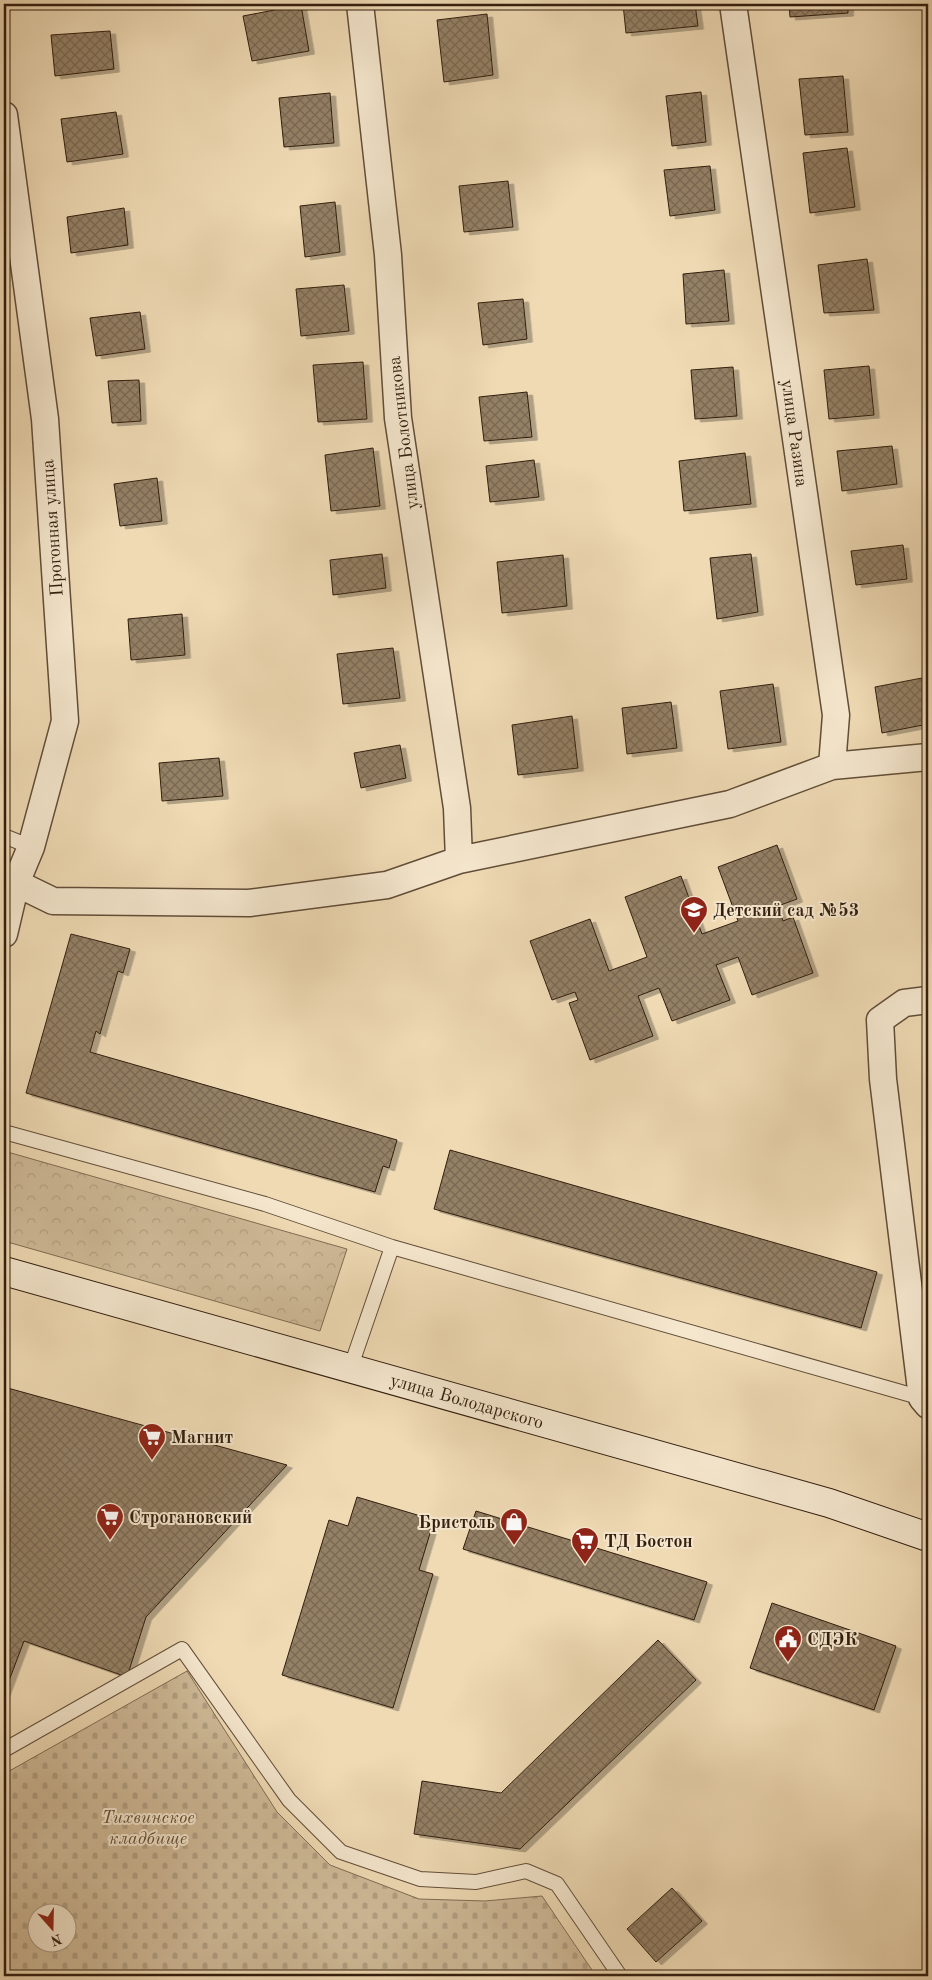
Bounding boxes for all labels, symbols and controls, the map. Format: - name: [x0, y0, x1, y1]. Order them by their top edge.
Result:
- street label: улица Болотникова: [386, 355, 422, 511]
- street label: улица Разина: [778, 378, 810, 488]
- street label: Прогонная улица: [39, 459, 67, 597]
- school or university icon: Детский сад №53: [679, 895, 709, 934]
- place label: Детский сад №53: [713, 902, 859, 920]
- street label: улица Володарского: [388, 1371, 546, 1432]
- supermarket icon: Магнит: [137, 1422, 167, 1461]
- place label: Магнит: [171, 1429, 234, 1447]
- supermarket icon: Строгановский: [95, 1502, 125, 1541]
- shop icon: Бристоль: [499, 1507, 529, 1546]
- place label: Строгановский: [129, 1509, 252, 1527]
- place label: Бристоль: [418, 1514, 495, 1532]
- supermarket icon: ТД Бостон: [570, 1526, 600, 1565]
- place label: ТД Бостон: [604, 1533, 693, 1551]
- public building icon: СДЭК: [773, 1624, 803, 1663]
- place label: СДЭК: [807, 1631, 857, 1649]
- park label: Тихвинское кладбище: [101, 1809, 195, 1848]
- north arrow: [28, 1902, 78, 1952]
- text: N: [48, 1931, 64, 1948]

